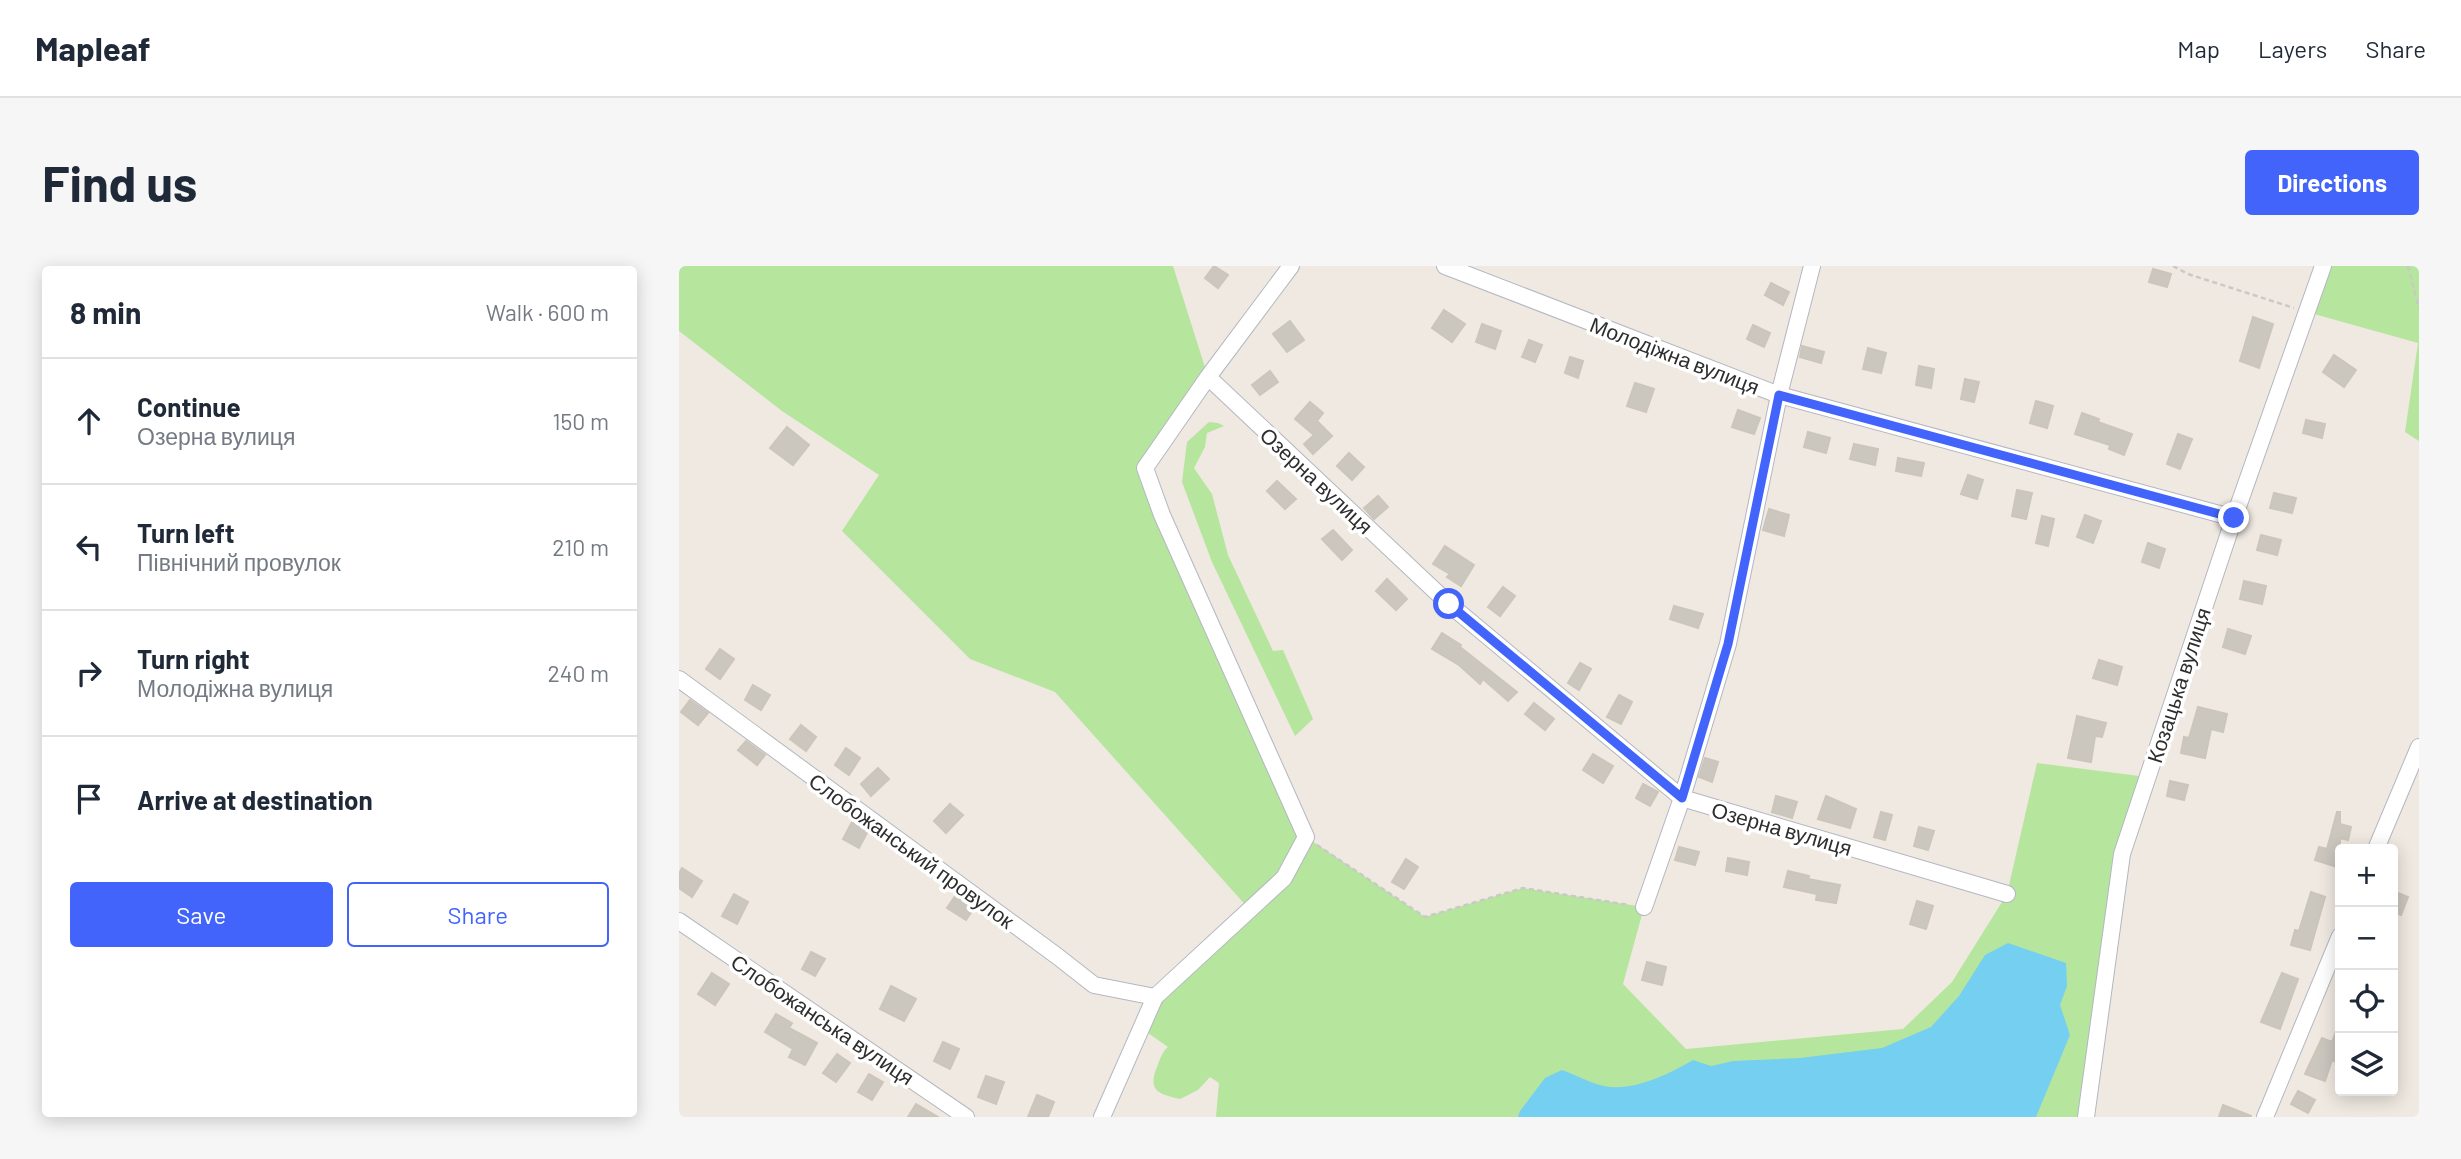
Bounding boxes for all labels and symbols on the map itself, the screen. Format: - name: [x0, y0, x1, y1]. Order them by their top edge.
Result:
- street label: Молодіжна вулиця: [1587, 311, 1763, 399]
- street label: Озерна вулиця: [1256, 422, 1378, 538]
- route end: [2218, 502, 2249, 533]
- route start: [1433, 588, 1464, 619]
- street label: Козацька вулиця: [2141, 604, 2215, 766]
- street label: Слобожанський провулок: [805, 767, 1020, 933]
- street label: Озерна вулиця: [1709, 796, 1855, 860]
- street label: Слобожанська вулиця: [727, 948, 919, 1090]

